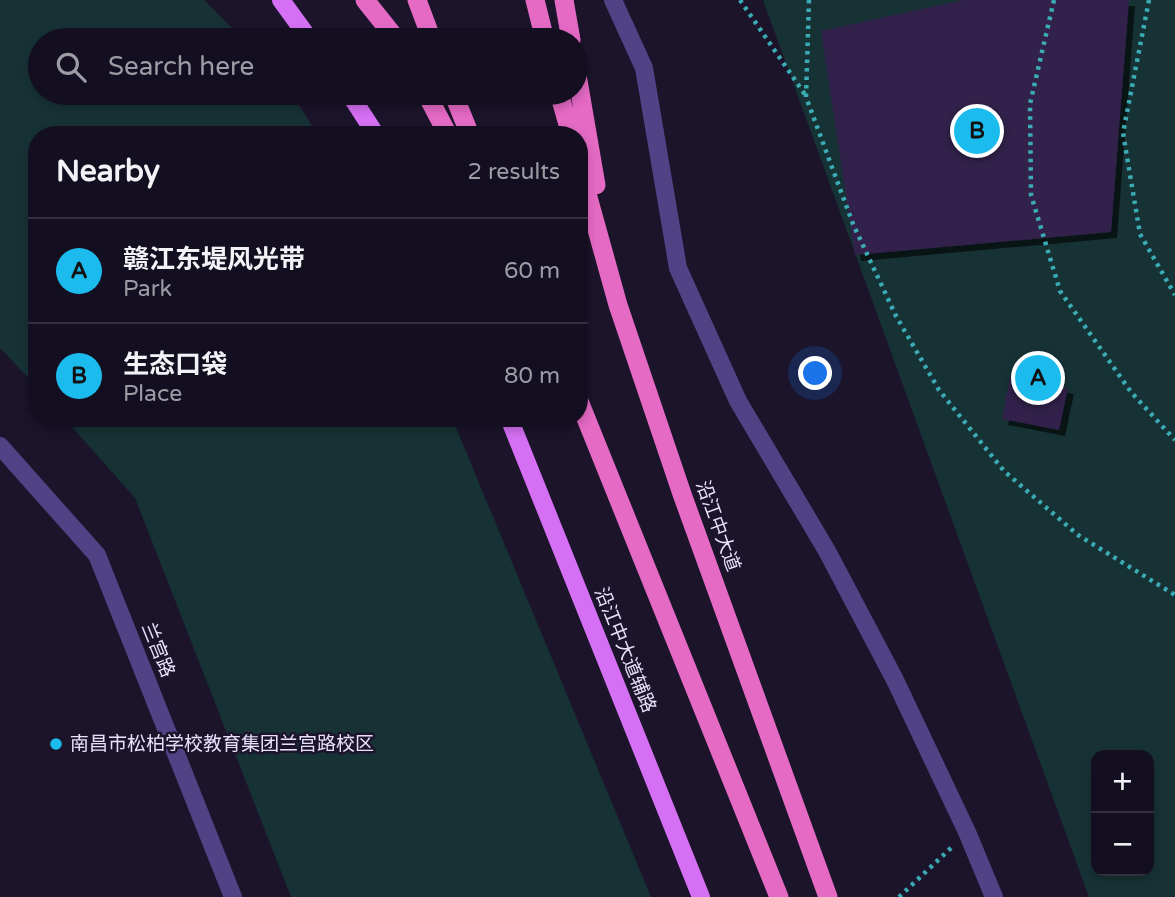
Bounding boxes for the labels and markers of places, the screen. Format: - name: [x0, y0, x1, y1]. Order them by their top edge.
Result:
- pin: B: [954, 105, 1000, 157]
- pin: A: [1015, 352, 1061, 404]
- place label: 南昌市松柏学校教育集团兰宫路校区: [70, 733, 374, 755]
- marker: 南昌市松柏学校教育集团兰宫路校区: [48, 736, 64, 752]

